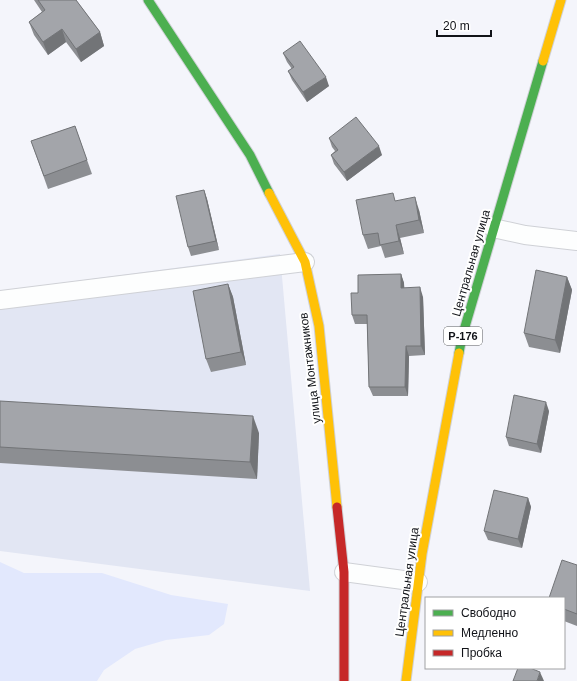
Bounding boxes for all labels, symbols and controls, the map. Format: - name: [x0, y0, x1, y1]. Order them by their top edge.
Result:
- scale bar: [437, 12, 491, 38]
- text: 20 m: [443, 19, 470, 33]
- street label: Центральная улица: [449, 208, 493, 318]
- street label: улица Монтажников: [296, 312, 324, 424]
- road number: Р-176: [444, 327, 482, 345]
- street label: Центральная улица: [392, 526, 422, 638]
- legend: [425, 597, 565, 669]
- text: Свободно: [461, 606, 516, 620]
- text: Медленно: [461, 626, 518, 640]
- text: Пробка: [461, 646, 502, 660]

